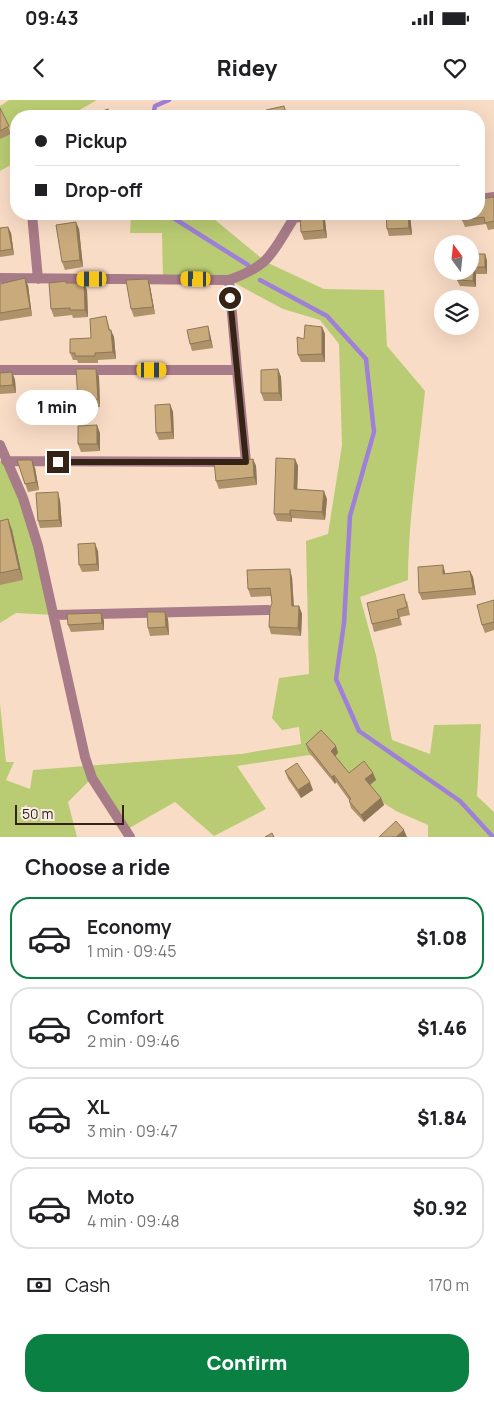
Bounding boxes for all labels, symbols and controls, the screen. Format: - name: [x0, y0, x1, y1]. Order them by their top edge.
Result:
- text: 09:43: [25, 5, 78, 31]
- text: Ridey: [217, 53, 277, 83]
- icon: back: [25, 54, 53, 82]
- icon: heart: [441, 54, 469, 82]
- text: Pickup: [65, 128, 127, 154]
- text: Drop-off: [65, 177, 142, 203]
- north arrow: [434, 235, 479, 280]
- map controls: [434, 235, 479, 335]
- car: [180, 271, 211, 287]
- car: [77, 272, 107, 287]
- route start: [219, 287, 241, 309]
- button: layers: [434, 290, 479, 335]
- car: [137, 363, 167, 378]
- callout: 1 min: [17, 390, 99, 424]
- text: 1 min: [37, 396, 77, 418]
- route end: [47, 451, 69, 473]
- scale bar: [15, 802, 124, 825]
- text: 50 m: [22, 804, 53, 823]
- text: Choose a ride: [25, 852, 170, 882]
- text: Economy: [87, 914, 171, 940]
- icon: car: [27, 916, 72, 961]
- text: $1.08: [416, 925, 467, 951]
- text: 1 min · 09:45: [87, 940, 176, 962]
- text: Comfort: [87, 1004, 164, 1030]
- icon: car: [27, 1006, 72, 1051]
- text: $1.46: [417, 1015, 467, 1041]
- text: 2 min · 09:46: [87, 1030, 180, 1052]
- text: XL: [87, 1094, 110, 1120]
- icon: car: [27, 1096, 72, 1141]
- text: $1.84: [417, 1105, 467, 1131]
- text: 3 min · 09:47: [87, 1120, 178, 1142]
- text: Moto: [87, 1184, 134, 1210]
- icon: car: [27, 1186, 72, 1231]
- text: $0.92: [413, 1195, 467, 1221]
- text: 4 min · 09:48: [87, 1210, 180, 1232]
- icon: cash: [25, 1271, 53, 1299]
- text: Cash: [65, 1272, 110, 1298]
- text: 170 m: [428, 1274, 469, 1296]
- button: Confirm: [25, 1334, 469, 1392]

